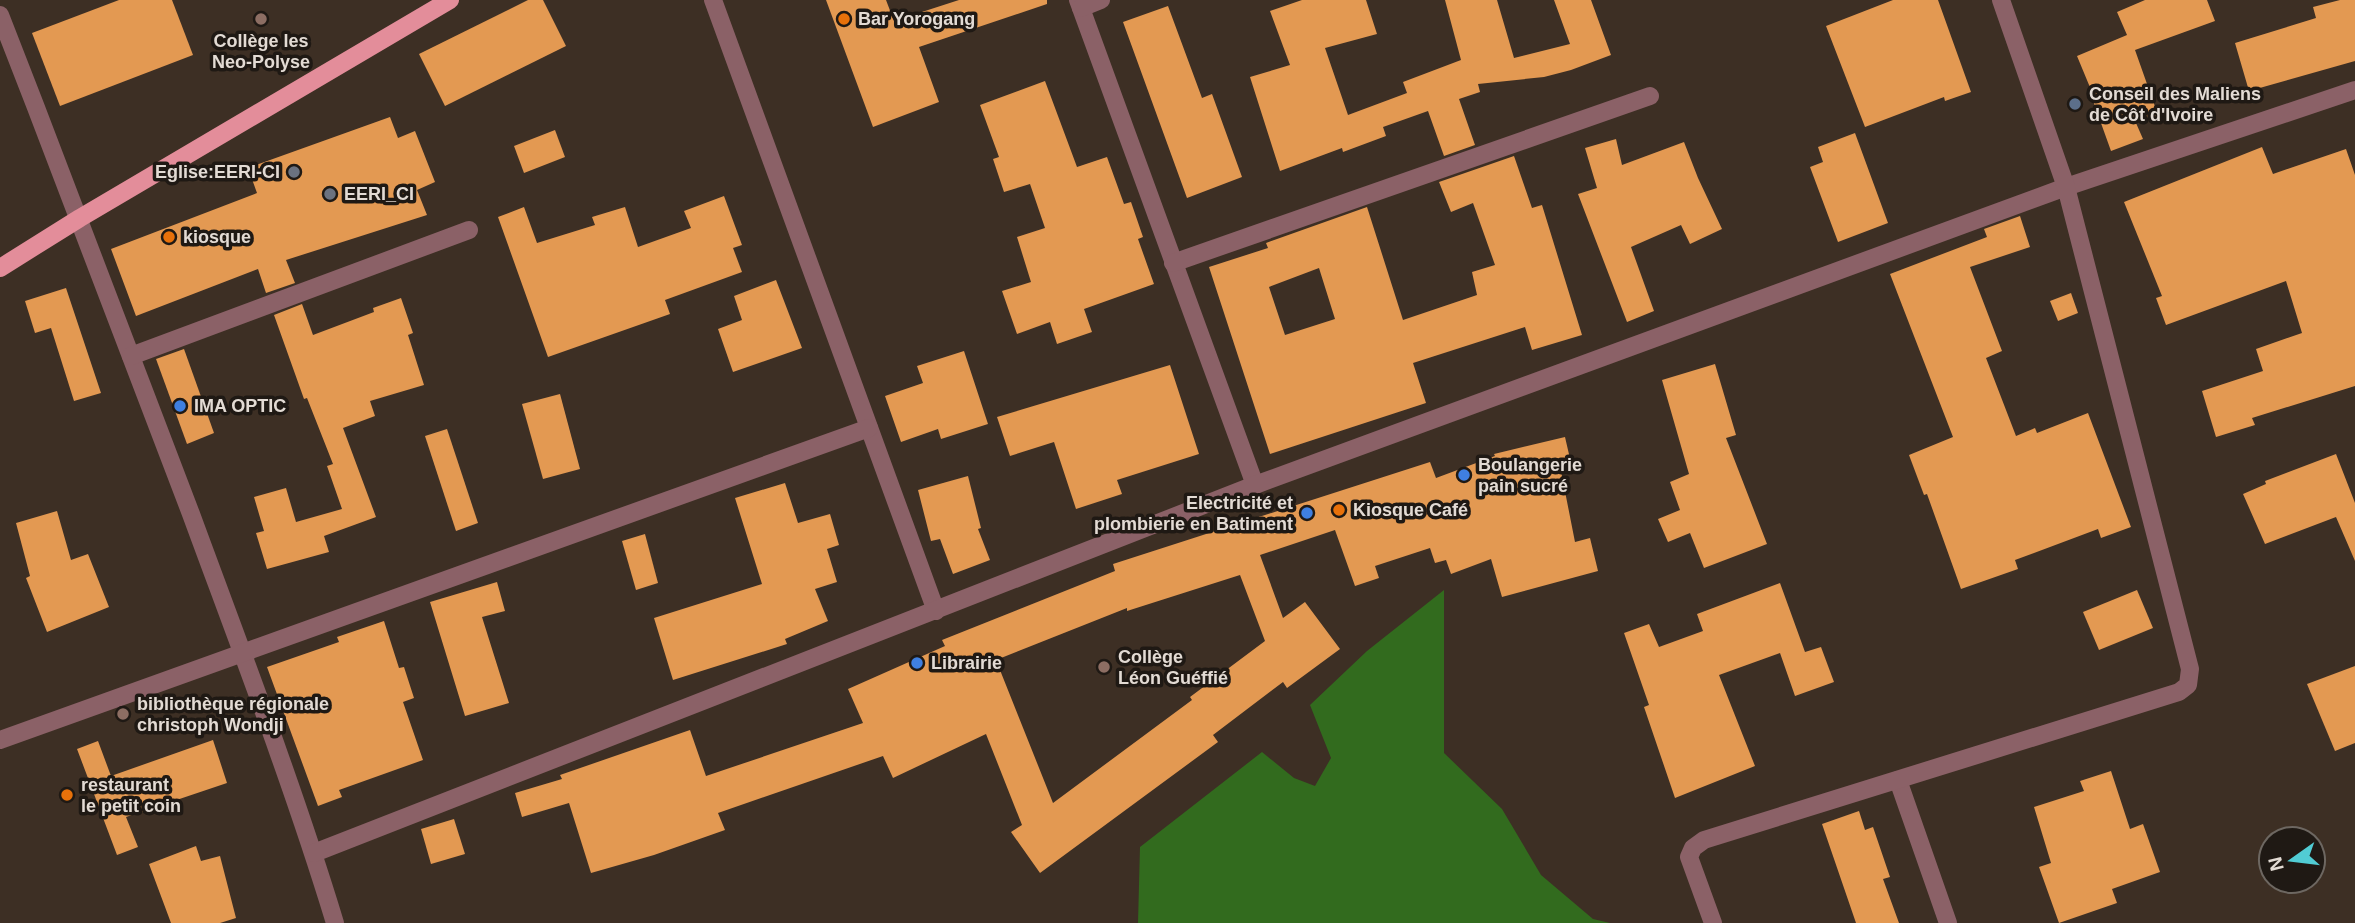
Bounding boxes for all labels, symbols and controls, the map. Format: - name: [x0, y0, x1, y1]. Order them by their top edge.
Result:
- place label: Bar Yorogang: [858, 9, 975, 29]
- marker: Collège les Neo-Polyse: [253, 11, 269, 27]
- marker: Bar Yorogang: [836, 11, 852, 27]
- place label: Collège les Neo-Polyse: [212, 31, 310, 72]
- place label: Conseil des Maliens de Côt d'Ivoire: [2089, 84, 2261, 125]
- marker: Conseil des Maliens de Côt d'Ivoire: [2067, 96, 2083, 112]
- place label: Eglise:EERI-CI: [155, 162, 280, 182]
- marker: Eglise:EERI-CI: [286, 164, 302, 180]
- place label: EERI_CI: [344, 184, 414, 204]
- marker: EERI_CI: [322, 186, 338, 202]
- place label: kiosque: [183, 227, 251, 247]
- marker: kiosque: [161, 229, 177, 245]
- place label: IMA OPTIC: [194, 396, 286, 416]
- marker: IMA OPTIC: [172, 398, 188, 414]
- place label: Boulangerie pain sucré: [1478, 455, 1582, 496]
- marker: Boulangerie pain sucré: [1456, 467, 1472, 483]
- place label: Electricité et plombierie en Batiment: [1094, 493, 1293, 534]
- place label: Kiosque Café: [1353, 500, 1468, 520]
- marker: Kiosque Café: [1331, 502, 1347, 518]
- marker: Electricité et plombierie en Batiment: [1299, 505, 1315, 521]
- place label: Collège Léon Guéffié: [1118, 647, 1228, 688]
- place label: Librairie: [931, 653, 1002, 673]
- marker: Librairie: [909, 655, 925, 671]
- marker: Collège Léon Guéffié: [1096, 659, 1112, 675]
- place label: bibliothèque régionale christoph Wondji: [137, 694, 329, 735]
- marker: bibliothèque régionale christoph Wondji: [115, 706, 131, 722]
- place label: restaurant le petit coin: [81, 775, 181, 816]
- marker: restaurant le petit coin: [59, 787, 75, 803]
- north arrow: [2257, 825, 2327, 895]
- text: N: [2264, 855, 2288, 873]

